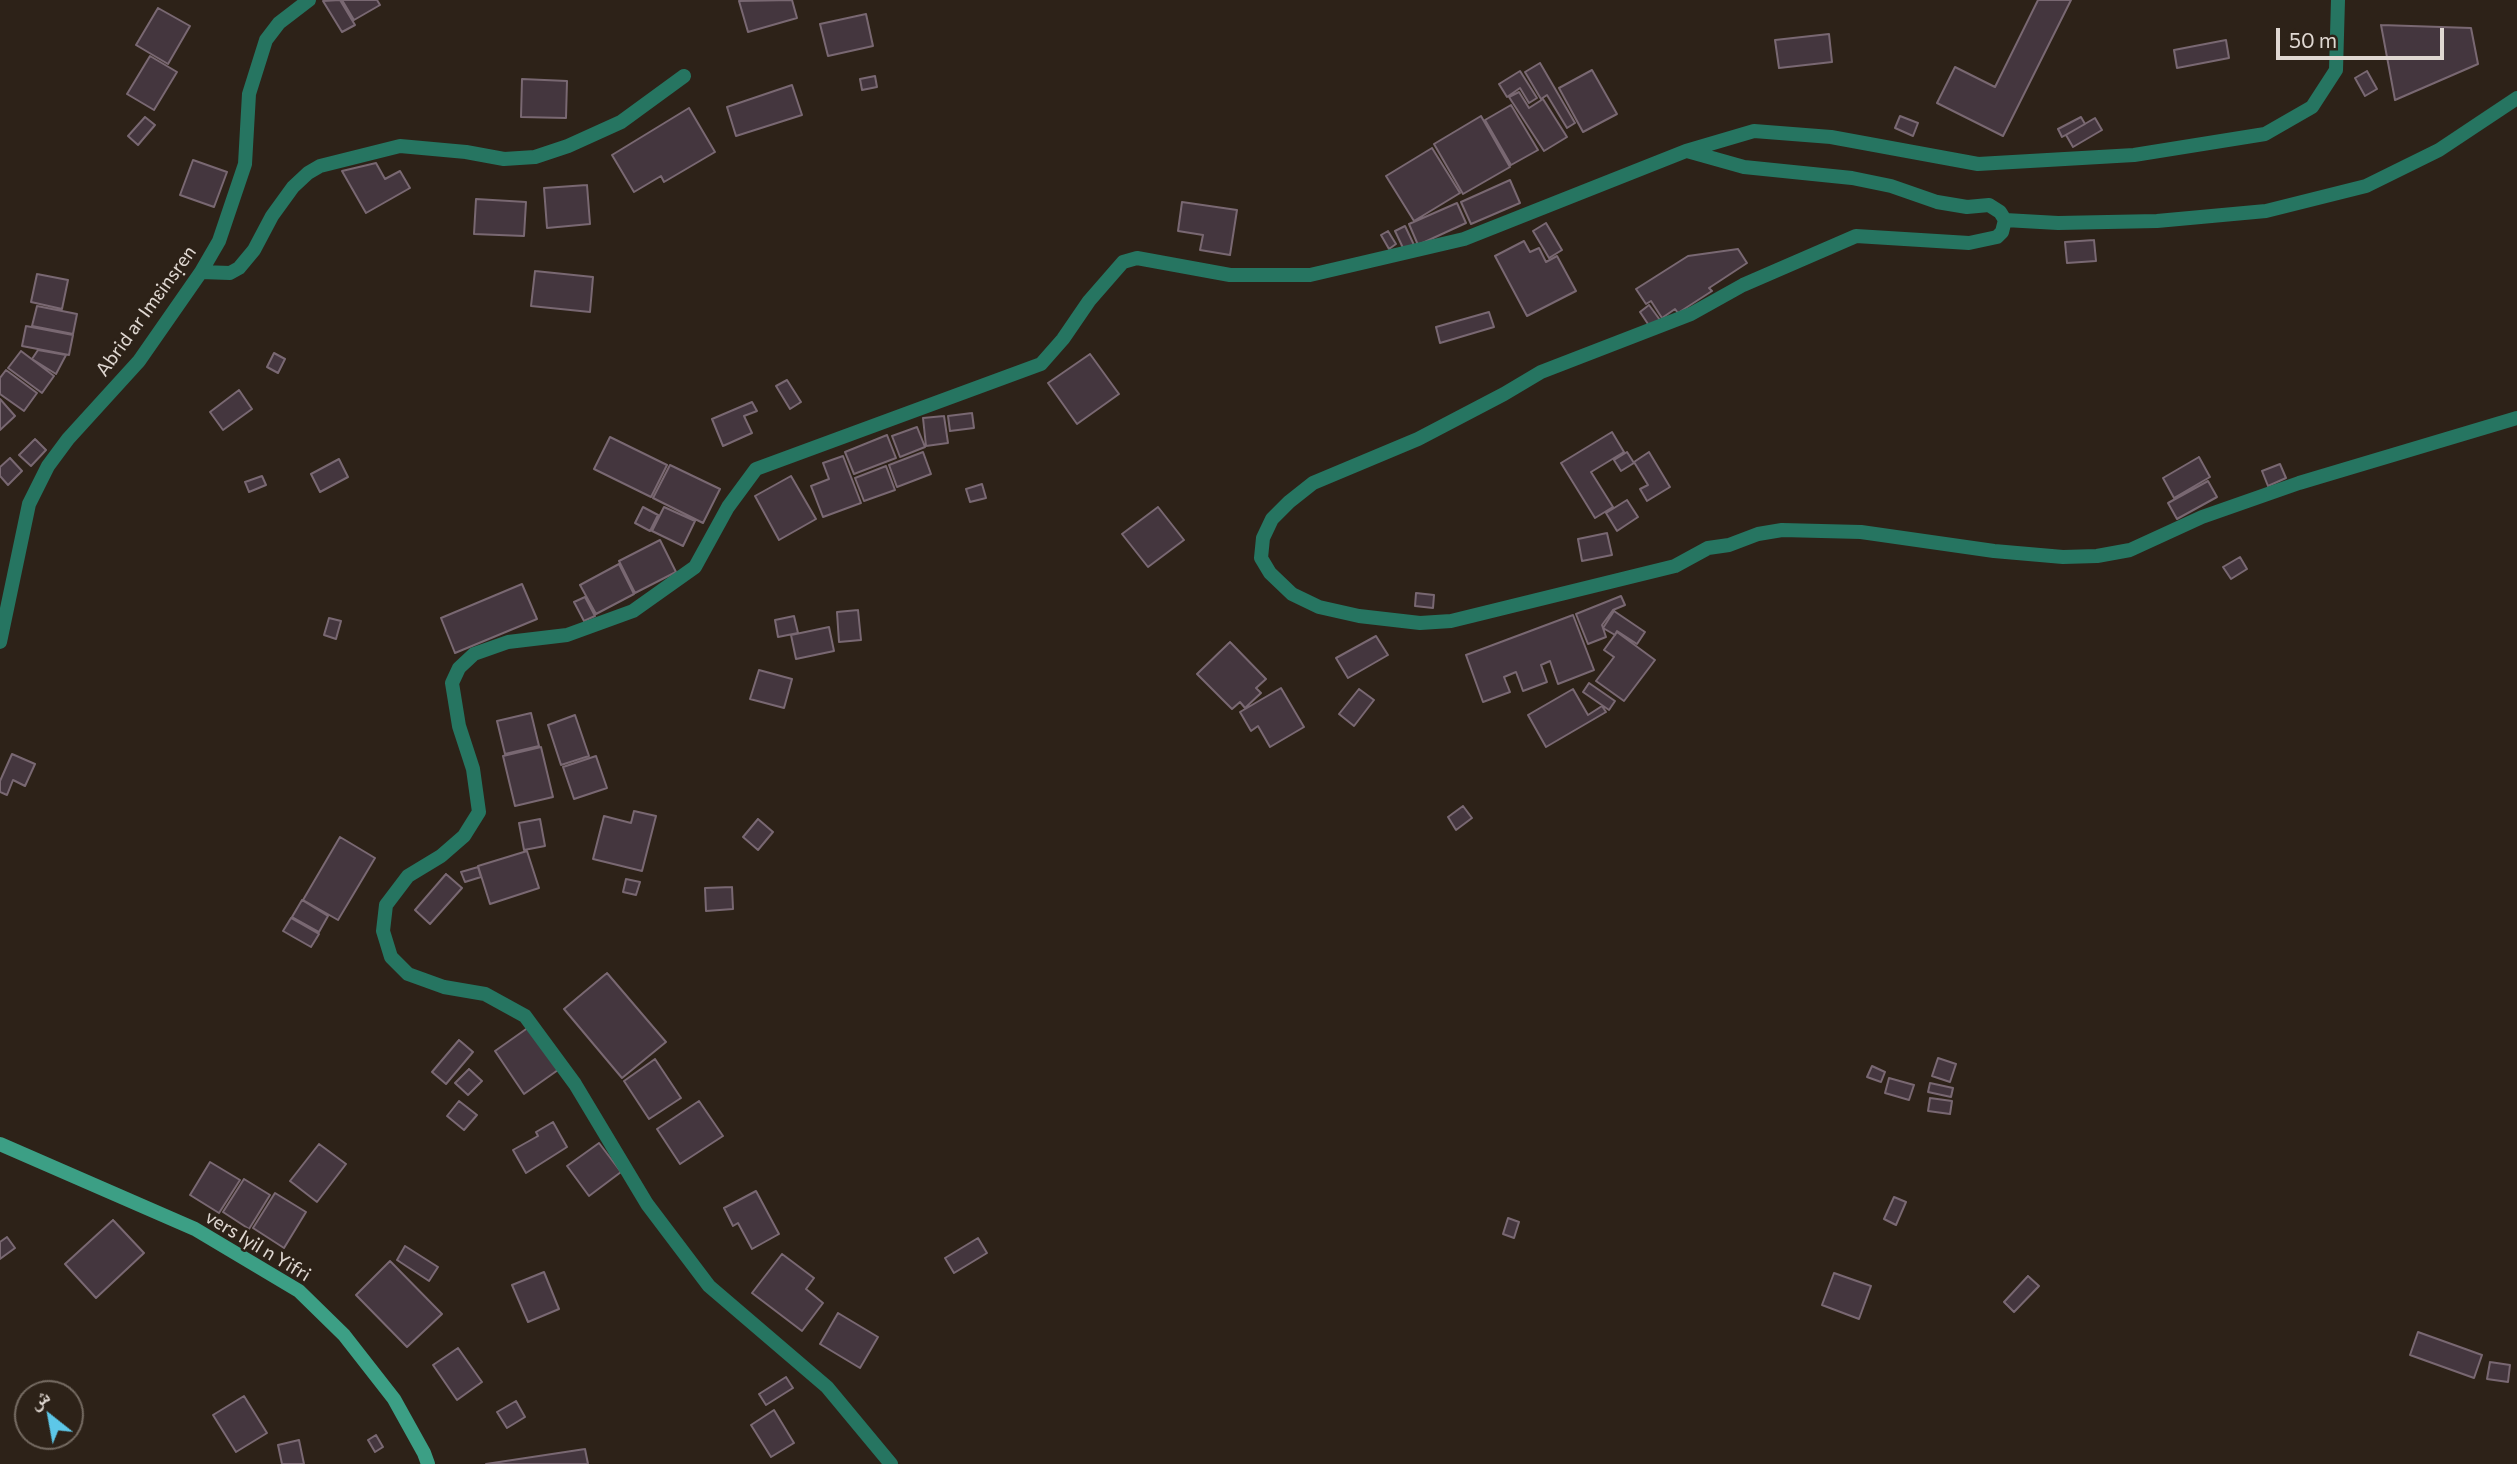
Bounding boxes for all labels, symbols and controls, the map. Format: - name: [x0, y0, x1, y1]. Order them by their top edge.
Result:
- scale bar: [2279, 14, 2447, 58]
- text: 50 m: [2289, 27, 2337, 52]
- street label: Abrid ar Imɛinsṛen: [91, 241, 201, 381]
- street label: vers Iγil n Yifri: [201, 1206, 315, 1286]
- north arrow: [14, 1380, 84, 1450]
- text: ش: [24, 1383, 54, 1413]

